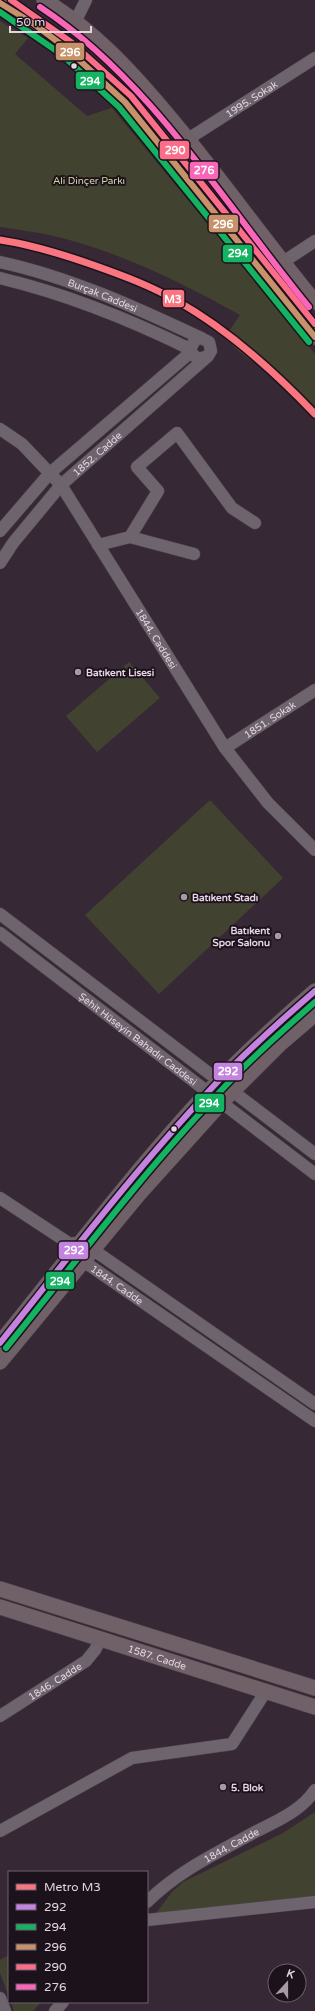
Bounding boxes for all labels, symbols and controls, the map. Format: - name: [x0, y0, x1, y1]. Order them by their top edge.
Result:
- scale bar: [10, 8, 91, 34]
- text: 50 m: [16, 15, 45, 29]
- line badge: 296: [55, 42, 85, 61]
- text: 296: [60, 46, 80, 59]
- unlabelled marker: [69, 61, 79, 71]
- line badge: 294: [75, 71, 105, 90]
- text: 294: [80, 75, 100, 88]
- street label: 1995. Sokak: [224, 78, 280, 120]
- line badge: 290: [159, 140, 190, 160]
- text: 290: [165, 144, 185, 157]
- line badge: 276: [189, 161, 219, 180]
- text: 276: [194, 164, 214, 177]
- park label: Ali Dinçer Parkı: [53, 175, 125, 187]
- line badge: 296: [208, 214, 239, 233]
- text: 296: [213, 218, 233, 231]
- line badge: 294: [222, 244, 253, 263]
- text: 294: [228, 247, 248, 260]
- street label: Burçak Caddesi: [66, 277, 139, 315]
- line badge: M3: [162, 289, 185, 308]
- text: M3: [164, 293, 182, 306]
- street label: 1852. Cadde: [71, 429, 125, 479]
- street label: 1844. Caddesi: [133, 607, 179, 671]
- marker: Batıkent Lisesi: [73, 667, 83, 677]
- place label: Batıkent Lisesi: [86, 667, 155, 679]
- street label: 1851. Sokak: [242, 699, 299, 741]
- marker: Batıkent Stadı: [179, 892, 189, 902]
- place label: Batıkent Stadı: [192, 892, 258, 904]
- place label: Batıkent Spor Salonu: [213, 925, 270, 949]
- marker: Batıkent Spor Salonu: [273, 931, 283, 941]
- street label: Şehit Hüseyin Bahadır Caddesi: [76, 991, 199, 1088]
- line badge: 292: [213, 1062, 243, 1081]
- text: 292: [218, 1065, 238, 1078]
- line badge: 294: [194, 1093, 225, 1113]
- text: 294: [199, 1097, 219, 1110]
- unlabelled marker: [169, 1124, 179, 1134]
- line badge: 292: [58, 1241, 89, 1260]
- text: 292: [64, 1244, 84, 1257]
- street label: 1844. Cadde: [88, 1263, 145, 1308]
- line badge: 294: [45, 1271, 75, 1290]
- text: 294: [50, 1275, 70, 1288]
- street label: 1587. Cadde: [126, 1643, 188, 1673]
- street label: 1846. Cadde: [26, 1660, 85, 1703]
- marker: 5. Blok: [218, 1782, 228, 1792]
- place label: 5. Blok: [231, 1782, 264, 1794]
- street label: 1844. Cadde: [202, 1826, 261, 1866]
- legend: [8, 1871, 148, 2003]
- text: Metro M3: [44, 1880, 101, 1894]
- text: 292: [44, 1900, 67, 1914]
- text: 294: [44, 1920, 67, 1934]
- text: 296: [44, 1940, 67, 1954]
- text: 290: [44, 1960, 67, 1974]
- north arrow: [267, 1963, 307, 2003]
- text: K: [285, 1967, 297, 1982]
- text: 276: [44, 1980, 67, 1994]

